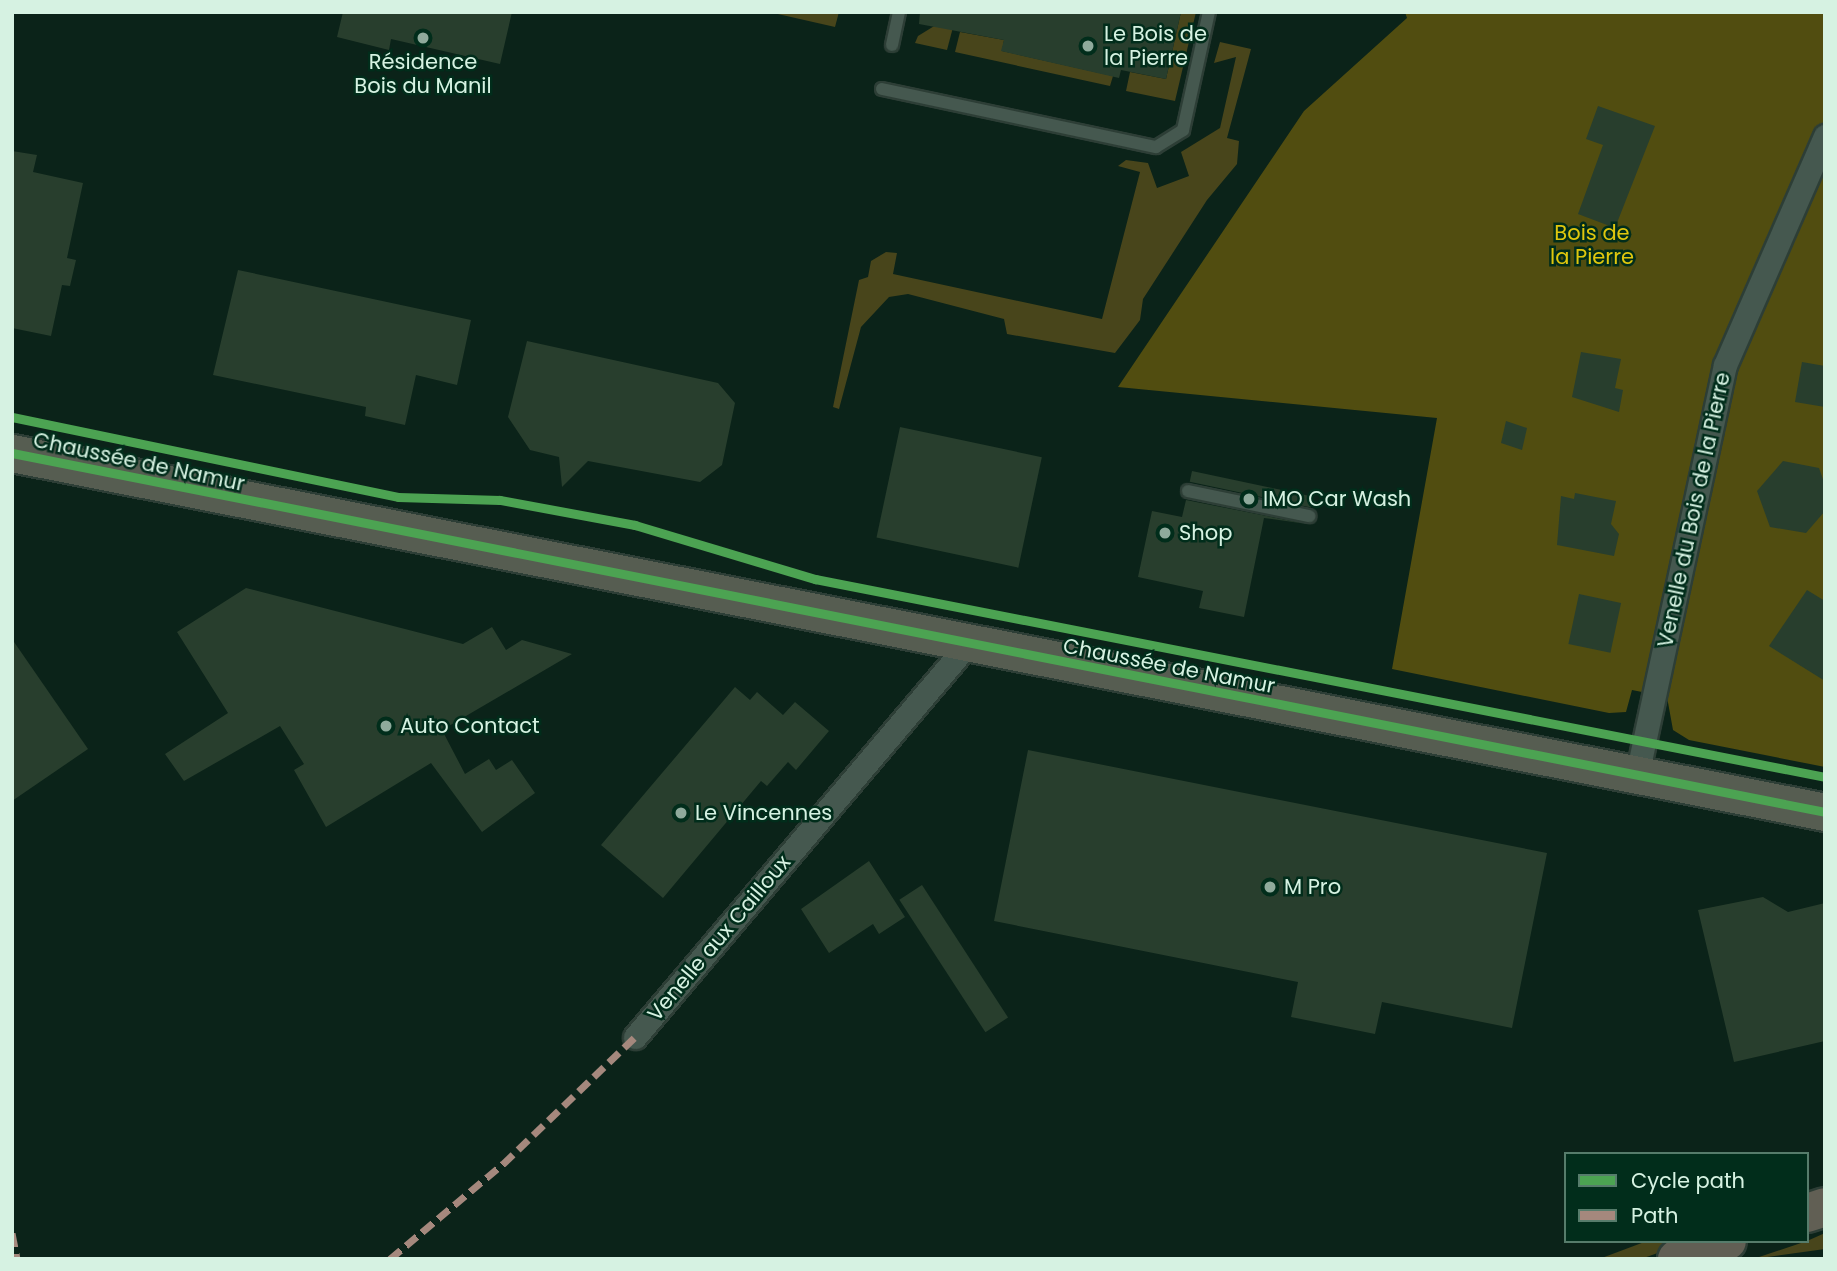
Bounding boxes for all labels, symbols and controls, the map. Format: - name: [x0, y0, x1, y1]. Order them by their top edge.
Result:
- place label: Le Bois de la Pierre: [1104, 21, 1207, 71]
- marker: Résidence Bois du Manil: [415, 30, 431, 46]
- marker: Le Bois de la Pierre: [1078, 36, 1098, 56]
- place label: Résidence Bois du Manil: [354, 49, 492, 99]
- park label: Bois de la Pierre: [1550, 220, 1634, 270]
- street label: Venelle du Bois de la Pierre: [1652, 370, 1736, 650]
- street label: Chaussée de Namur: [31, 427, 247, 497]
- place label: IMO Car Wash: [1263, 486, 1411, 512]
- marker: IMO Car Wash: [1241, 491, 1257, 507]
- place label: Shop: [1179, 520, 1232, 546]
- marker: Shop: [1157, 525, 1173, 541]
- street label: Chaussée de Namur: [1061, 633, 1277, 699]
- place label: Auto Contact: [400, 713, 540, 739]
- marker: Auto Contact: [378, 718, 394, 734]
- place label: Le Vincennes: [695, 800, 832, 826]
- marker: Le Vincennes: [673, 805, 689, 821]
- street label: Venelle aux Cailloux: [642, 850, 796, 1026]
- place label: M Pro: [1284, 874, 1341, 900]
- marker: M Pro: [1262, 879, 1278, 895]
- legend: [1564, 1152, 1809, 1243]
- text: Cycle path: [1631, 1166, 1745, 1195]
- text: Path: [1631, 1201, 1678, 1230]

